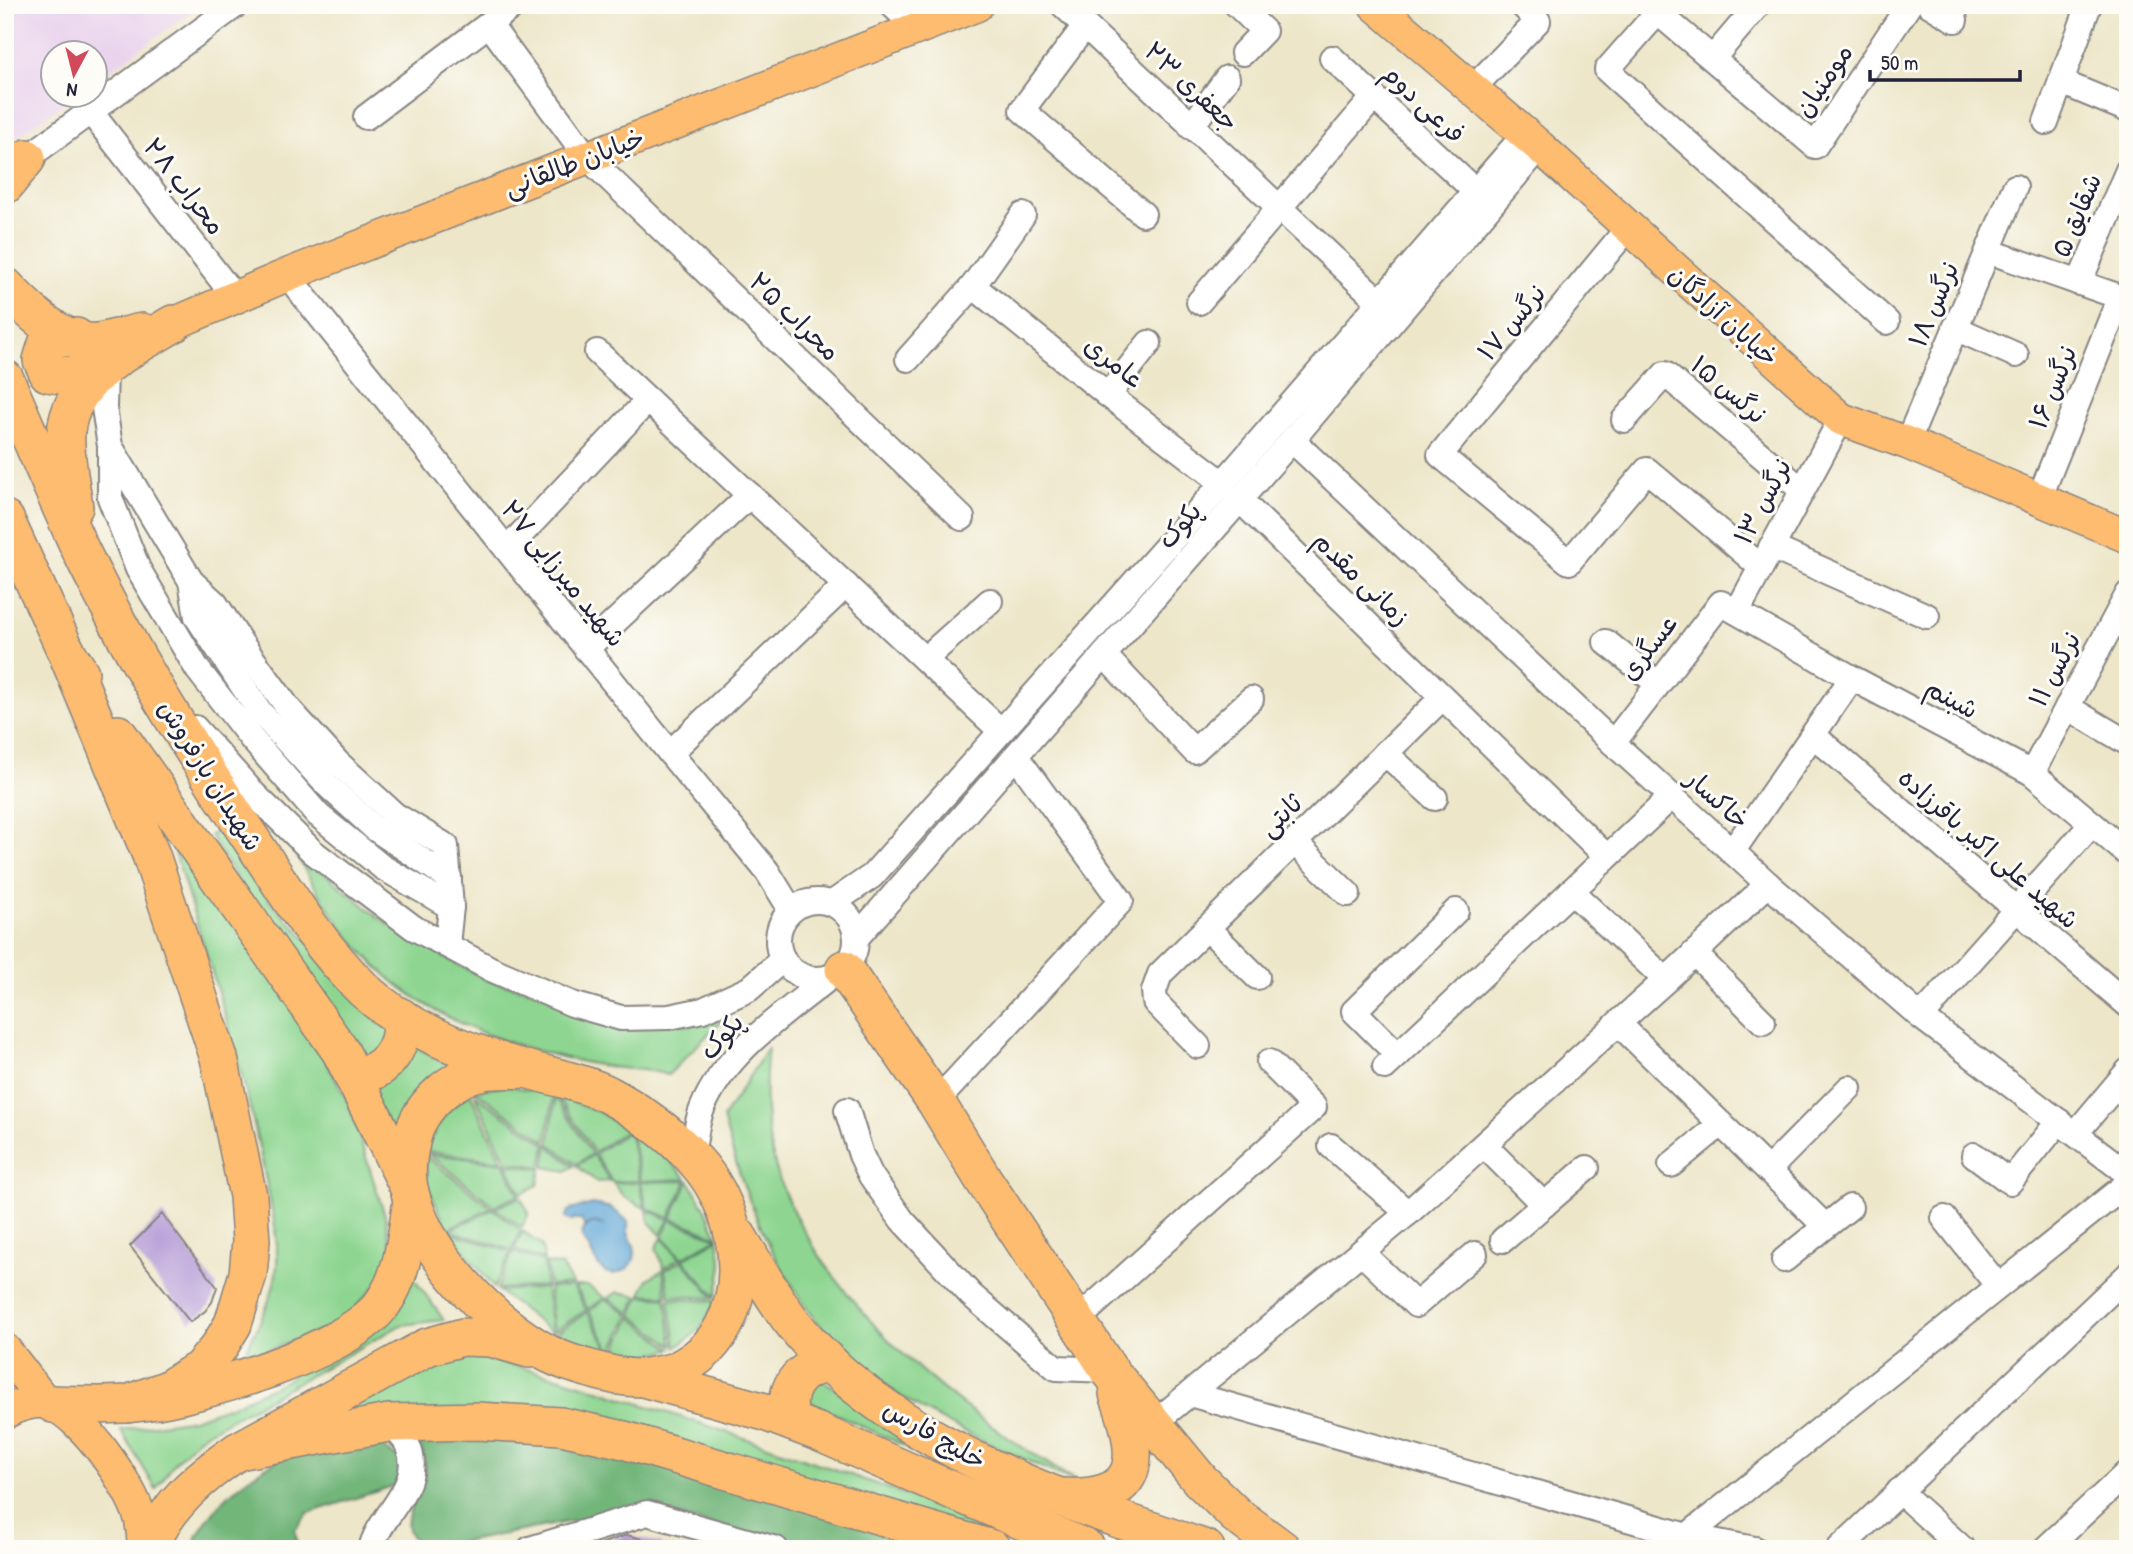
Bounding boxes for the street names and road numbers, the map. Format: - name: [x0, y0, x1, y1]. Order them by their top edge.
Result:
- street label: جعفری ۲۳: [1137, 33, 1247, 139]
- street label: مومنیان: [1786, 36, 1860, 124]
- street label: فرعی دوم: [1373, 55, 1473, 153]
- street label: خیابان طالقانی: [499, 119, 649, 205]
- street label: محراب ۲۸: [136, 130, 234, 242]
- street label: شقایق ۵: [2043, 168, 2109, 262]
- street label: خیابان آزادگان: [1662, 256, 1786, 374]
- street label: نرگس ۱۸: [1899, 256, 1967, 352]
- street label: محراب ۲۵: [742, 264, 848, 368]
- street label: نرگس ۱۷: [1469, 276, 1553, 368]
- street label: عامری: [1077, 327, 1153, 397]
- street label: نرگس ۱۶: [2019, 340, 2085, 434]
- street label: نرگس ۱۵: [1684, 347, 1774, 431]
- street label: نرگس ۱۳: [1725, 452, 1799, 550]
- street label: شهید میرزایی ۲۷: [494, 492, 634, 654]
- street label: پکوک: [1149, 494, 1209, 556]
- street label: زمانی مقدم: [1304, 523, 1418, 635]
- street label: عسگری: [1611, 607, 1685, 687]
- street label: نرگس ۱۱: [2020, 625, 2088, 713]
- street label: شبنم: [1918, 669, 1985, 729]
- street label: شهیدان بارفروش: [150, 693, 272, 857]
- street label: خاکسار: [1677, 760, 1757, 837]
- street label: شهید علی اکبر باقرزاده: [1891, 760, 2087, 936]
- street label: ثابتی: [1251, 785, 1310, 844]
- street label: پکوک: [691, 1005, 751, 1067]
- street label: خلیج فارس: [877, 1391, 993, 1478]

